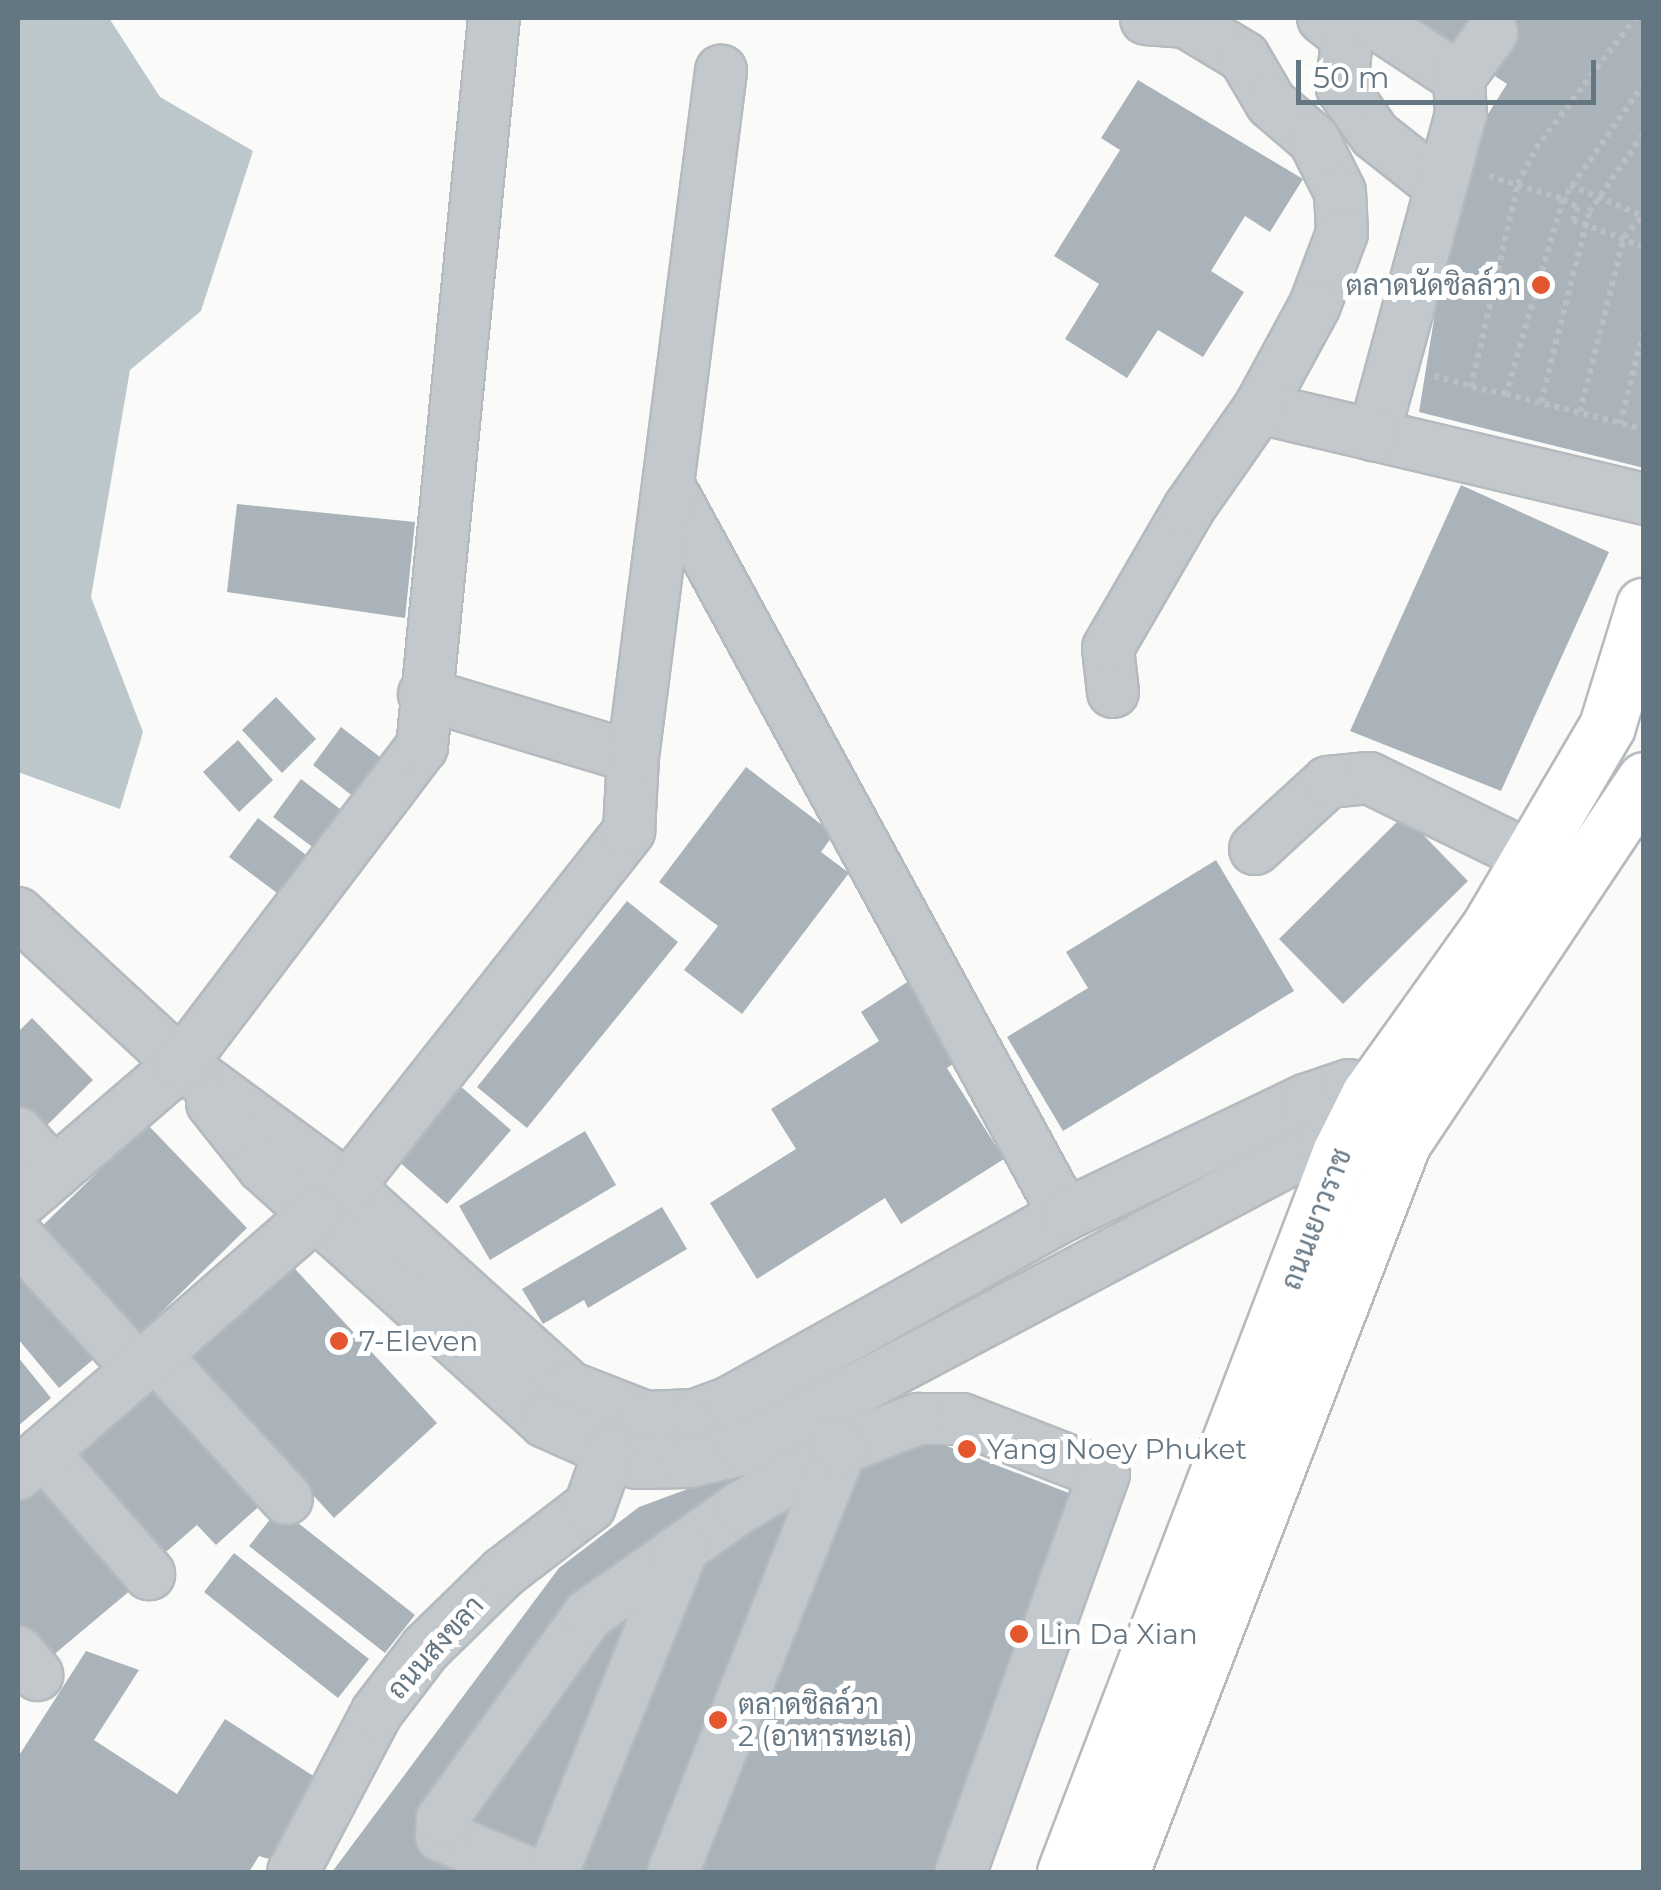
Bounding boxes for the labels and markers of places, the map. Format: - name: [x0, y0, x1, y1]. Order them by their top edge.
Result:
- place label: ตลาดนัดชิลล์วา: [1346, 268, 1521, 302]
- marker: ตลาดนัดชิลล์วา: [1530, 274, 1552, 296]
- place label: 7-Eleven: [359, 1324, 478, 1358]
- marker: 7-Eleven: [328, 1330, 350, 1352]
- place label: Yang Noey Phuket: [987, 1432, 1247, 1466]
- marker: Yang Noey Phuket: [956, 1438, 978, 1460]
- place label: Lin Da Xian: [1039, 1617, 1198, 1651]
- marker: Lin Da Xian: [1008, 1623, 1030, 1645]
- place label: ตลาดชิลล์วา 2 (อาหารทะเล): [738, 1687, 913, 1753]
- marker: ตลาดชิลล์วา 2 (อาหารทะเล): [707, 1709, 729, 1731]

